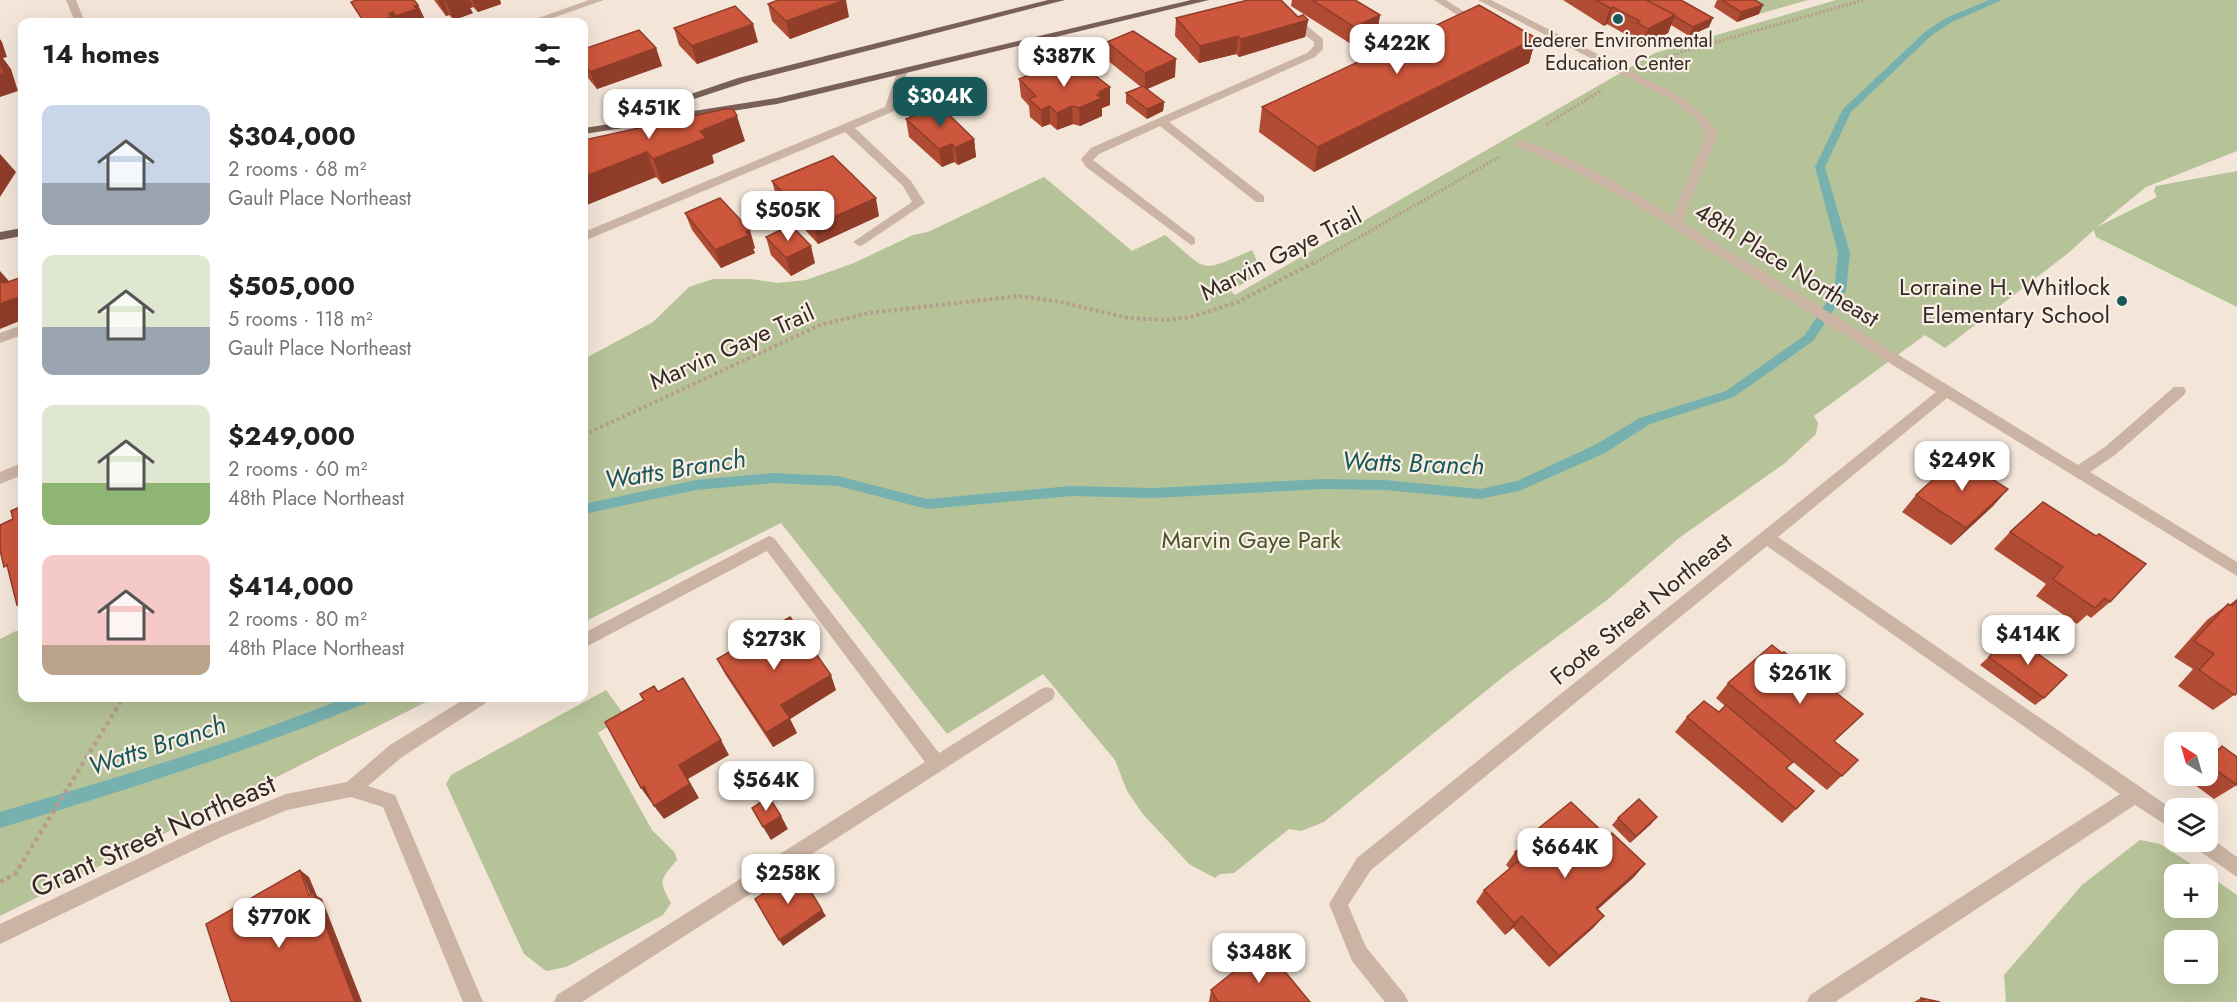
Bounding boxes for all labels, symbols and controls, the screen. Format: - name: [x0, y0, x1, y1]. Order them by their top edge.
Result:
- marker: Lederer Environmental Education Center: [1611, 12, 1625, 26]
- pin: $422K: [1355, 24, 1439, 75]
- place label: Lederer Environmental Education Center: [1523, 26, 1713, 78]
- text: $422K: [1364, 29, 1430, 58]
- text: 14 homes: [42, 35, 159, 73]
- pin: $387K: [1022, 37, 1106, 88]
- icon: filters: [531, 38, 564, 71]
- text: $387K: [1032, 42, 1096, 71]
- pin: $304K: [898, 77, 982, 128]
- text: $304K: [907, 82, 973, 111]
- pin: $451K: [607, 89, 691, 140]
- text: $451K: [617, 94, 681, 123]
- text: $304,000: [228, 117, 356, 155]
- icon: home: [90, 129, 162, 201]
- text: 2 rooms · 68 m²: [228, 155, 366, 184]
- text: Gault Place Northeast: [228, 184, 411, 213]
- pin: $505K: [746, 191, 830, 242]
- street label: 48th Place Northeast: [1688, 194, 1886, 336]
- text: $505K: [755, 196, 821, 225]
- street label: Marvin Gaye Trail: [1194, 198, 1368, 309]
- text: $505,000: [228, 267, 355, 305]
- place label: Lorraine H. Whitlock Elementary School: [1899, 269, 2110, 332]
- icon: home: [90, 279, 162, 351]
- marker: Lorraine H. Whitlock Elementary School: [2115, 294, 2129, 308]
- street label: Marvin Gaye Trail: [644, 295, 820, 399]
- text: 5 rooms · 118 m²: [228, 305, 373, 334]
- text: Gault Place Northeast: [228, 334, 411, 363]
- text: $249,000: [228, 417, 355, 455]
- icon: home: [90, 429, 162, 501]
- water label: Watts Branch: [602, 439, 748, 499]
- pin: $249K: [1920, 441, 2004, 492]
- water label: Watts Branch: [1341, 442, 1485, 484]
- text: $249K: [1929, 446, 1995, 475]
- text: 2 rooms · 60 m²: [228, 455, 367, 484]
- text: 48th Place Northeast: [228, 484, 404, 513]
- park label: Marvin Gaye Park: [1161, 522, 1341, 557]
- street label: Foote Street Northeast: [1542, 524, 1739, 693]
- text: $414,000: [228, 567, 354, 605]
- icon: home: [90, 579, 162, 651]
- text: 2 rooms · 80 m²: [228, 605, 367, 634]
- pin: $414K: [1986, 615, 2070, 666]
- pin: $273K: [732, 620, 816, 671]
- text: $414K: [1996, 620, 2060, 649]
- text: $273K: [742, 625, 806, 654]
- text: 48th Place Northeast: [228, 634, 404, 663]
- pin: $261K: [1758, 654, 1842, 705]
- text: $261K: [1768, 659, 1832, 688]
- water label: Watts Branch: [83, 705, 231, 785]
- north arrow: [2164, 732, 2218, 786]
- map controls: [2164, 732, 2218, 984]
- pin: $564K: [724, 761, 808, 812]
- street label: Grant Street Northeast: [24, 763, 282, 908]
- text: $564K: [733, 766, 799, 795]
- button: layers: [2164, 798, 2218, 852]
- pin: $664K: [1523, 828, 1607, 879]
- text: $664K: [1531, 833, 1599, 862]
- pin: $258K: [746, 854, 830, 905]
- text: $258K: [756, 859, 820, 888]
- button: +: [2164, 864, 2218, 918]
- pin: $770K: [237, 898, 321, 949]
- text: $770K: [247, 903, 311, 932]
- button: −: [2164, 930, 2218, 984]
- pin: $348K: [1217, 933, 1301, 984]
- text: $348K: [1226, 938, 1292, 967]

